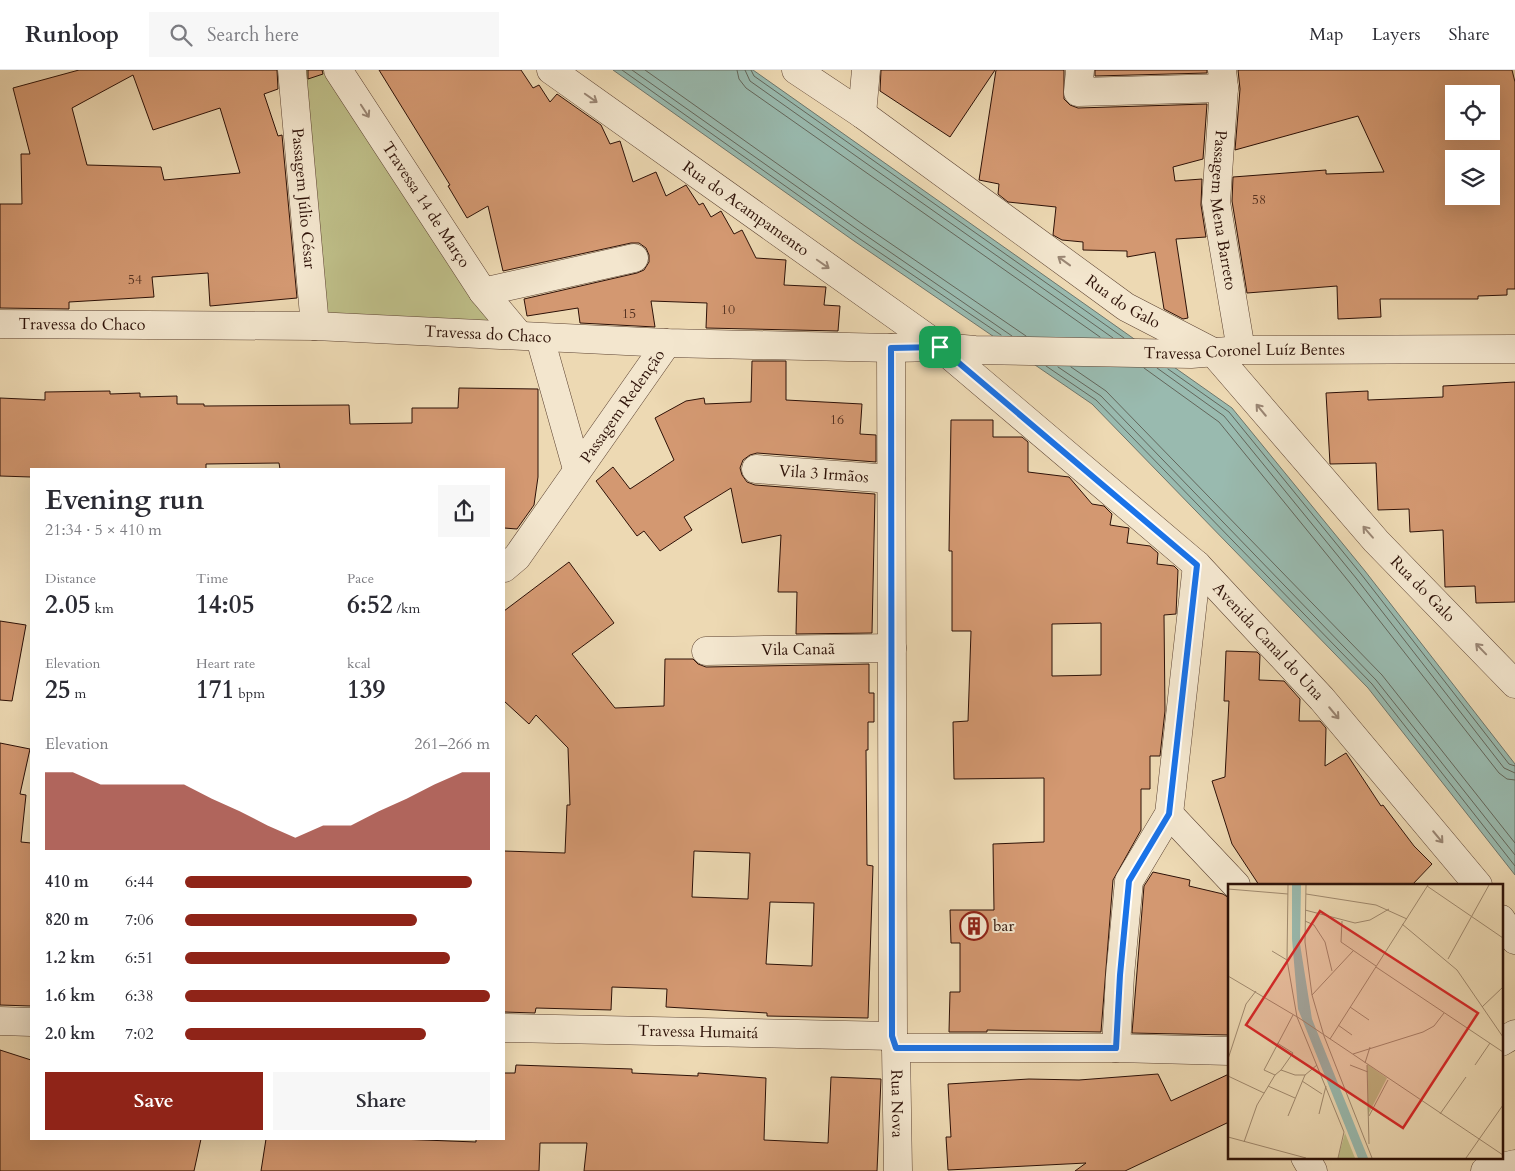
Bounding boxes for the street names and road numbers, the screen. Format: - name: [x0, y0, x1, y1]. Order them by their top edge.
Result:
- street label: Passagem Júlio César: [286, 127, 321, 270]
- street label: Passagem Mena Barreto: [1205, 129, 1242, 292]
- street label: Travessa 14 de Março: [377, 138, 475, 272]
- street label: Rua do Acampamento: [678, 156, 814, 262]
- street label: Rua do Galo: [1081, 270, 1164, 334]
- street label: Travessa do Chaco: [18, 313, 146, 336]
- street label: Travessa do Chaco: [424, 320, 552, 348]
- street label: Travessa Coronel Luíz Bentes: [1144, 339, 1345, 365]
- street label: Passagem Redenção: [575, 345, 670, 468]
- street label: Vila 3 Irmãos: [778, 460, 869, 488]
- street label: Rua do Galo: [1385, 551, 1460, 627]
- street label: Avenida Canal do Una: [1208, 578, 1329, 705]
- street label: Vila Canaã: [761, 638, 835, 661]
- street label: Travessa Humaitá: [637, 1020, 759, 1044]
- street label: Rua Nova: [885, 1069, 908, 1138]

